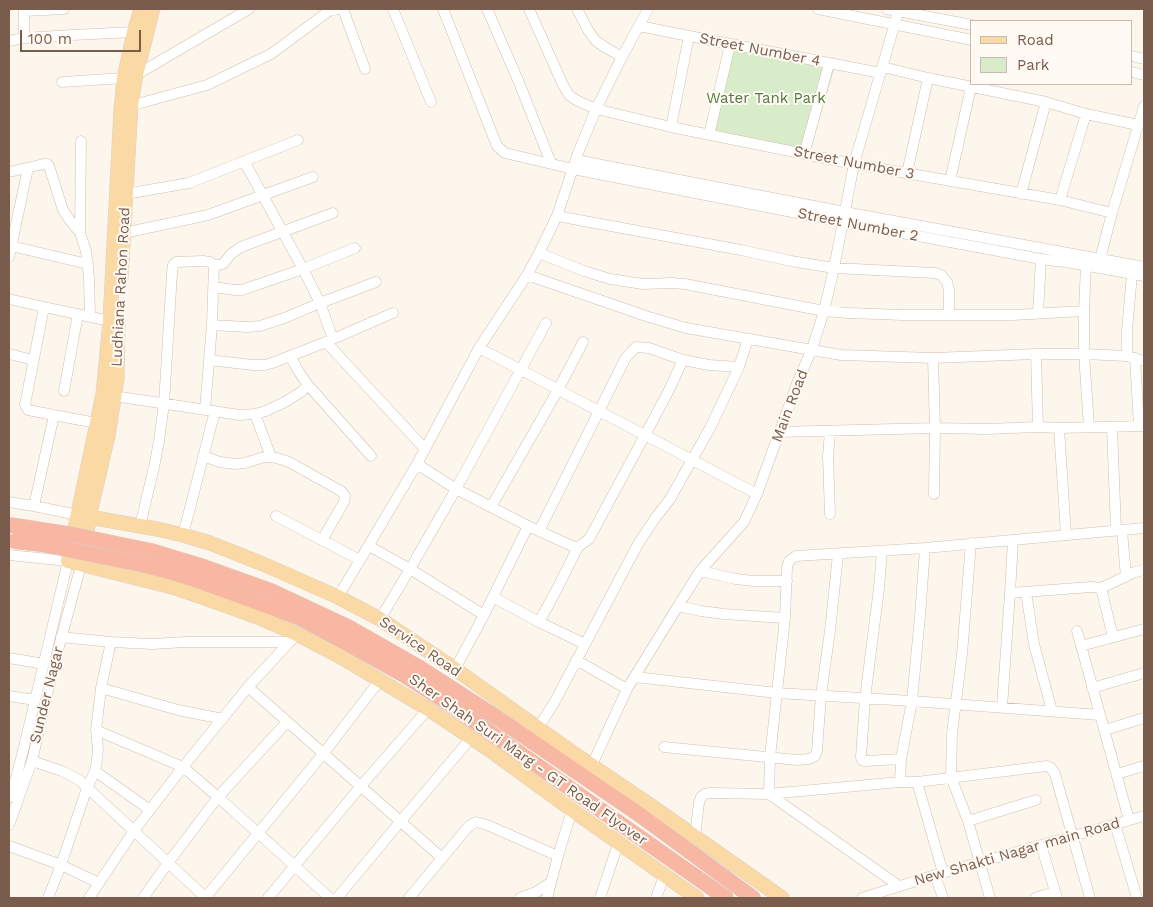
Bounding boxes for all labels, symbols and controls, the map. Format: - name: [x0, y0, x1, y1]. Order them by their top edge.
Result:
- scale bar: [22, 20, 144, 52]
- legend: [970, 20, 1133, 85]
- street label: Street Number 4: [698, 29, 822, 71]
- text: 100 m: [28, 30, 72, 48]
- text: Road: [1017, 31, 1054, 49]
- text: Park: [1017, 56, 1049, 74]
- park label: Water Tank Park: [706, 90, 826, 108]
- street label: Street Number 3: [792, 142, 916, 184]
- street label: Street Number 2: [796, 204, 920, 246]
- street label: Ludhiana Rahon Road: [108, 207, 134, 367]
- street label: Main Road: [768, 367, 812, 445]
- street label: Service Road: [376, 613, 464, 681]
- street label: Sunder Nagar: [26, 645, 68, 745]
- street label: Sher Shah Suri Marg - GT Road Flyover: [405, 670, 651, 850]
- street label: New Shakti Nagar main Road: [912, 814, 1122, 890]

